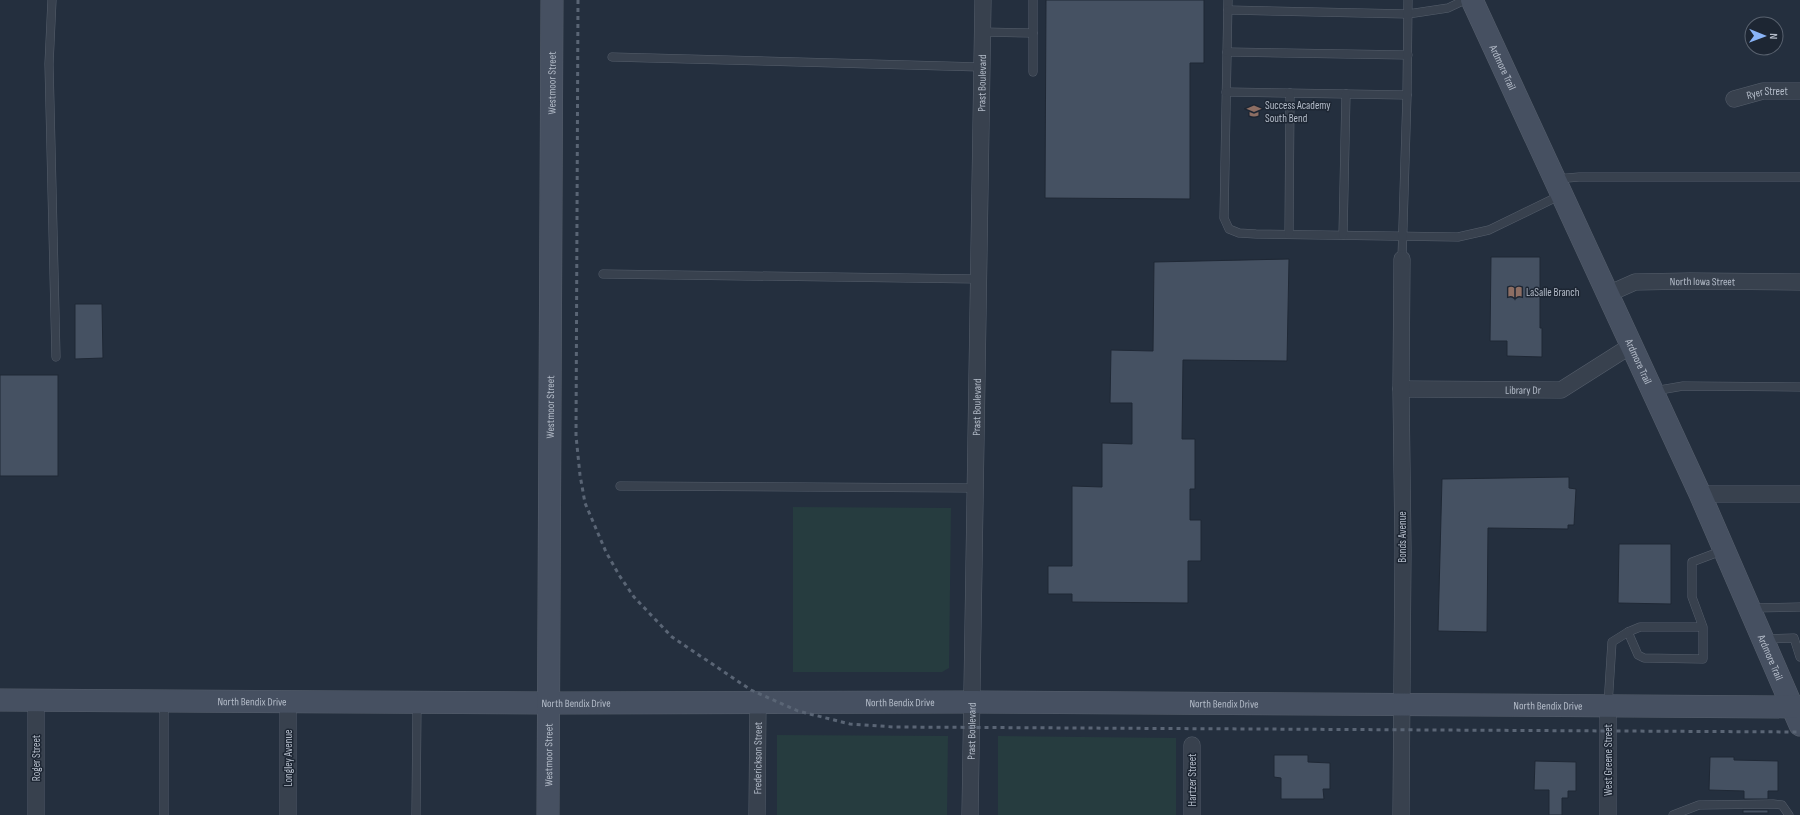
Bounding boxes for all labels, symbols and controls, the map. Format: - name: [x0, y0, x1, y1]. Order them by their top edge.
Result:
- north arrow: [1744, 16, 1784, 56]
- text: N: [1767, 33, 1780, 39]
- street label: Ardmore Trail: [1486, 42, 1519, 92]
- street label: Westmoor Street: [545, 51, 559, 115]
- street label: Prast Boulevard: [975, 54, 989, 112]
- street label: Ryer Street: [1745, 85, 1788, 102]
- place label: Success Academy South Bend: [1265, 99, 1331, 125]
- school or university icon: Success Academy South Bend: [1246, 103, 1262, 119]
- street label: North Iowa Street: [1670, 275, 1736, 288]
- library icon: LaSalle Branch: [1507, 284, 1523, 300]
- place label: LaSalle Branch: [1526, 286, 1580, 299]
- street label: Ardmore Trail: [1622, 336, 1654, 386]
- street label: Westmoor Street: [544, 375, 557, 439]
- street label: Prast Boulevard: [970, 378, 984, 436]
- street label: Library Dr: [1505, 384, 1541, 397]
- street label: Bonds Avenue: [1396, 511, 1409, 563]
- street label: Ardmore Trail: [1754, 632, 1786, 682]
- street label: North Bendix Drive: [217, 695, 287, 709]
- street label: North Bendix Drive: [865, 696, 935, 709]
- street label: North Bendix Drive: [541, 697, 611, 710]
- street label: North Bendix Drive: [1189, 697, 1259, 711]
- street label: North Bendix Drive: [1513, 699, 1583, 713]
- street label: Prast Boulevard: [965, 702, 979, 760]
- street label: Frederickson Street: [751, 721, 765, 794]
- street label: Westmoor Street: [542, 723, 555, 787]
- street label: West Greene Street: [1602, 723, 1615, 796]
- street label: Longley Avenue: [282, 730, 295, 786]
- street label: Roger Street: [30, 734, 43, 781]
- street label: Hartzer Street: [1186, 753, 1199, 806]

